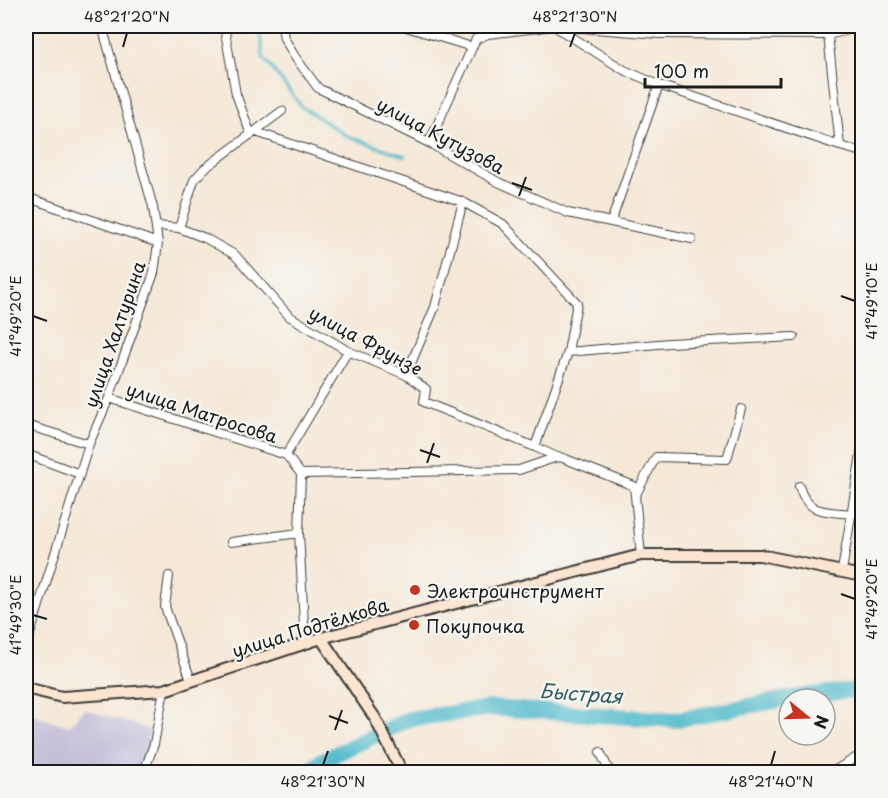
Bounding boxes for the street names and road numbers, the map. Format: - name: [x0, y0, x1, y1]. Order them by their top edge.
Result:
- street label: улица Кутузова: [372, 90, 510, 180]
- street label: улица Халтурина: [76, 257, 152, 411]
- street label: улица Фрунзе: [305, 299, 427, 381]
- street label: улица Матросова: [123, 375, 282, 449]
- street label: улица Подтёлкова: [228, 590, 392, 664]

